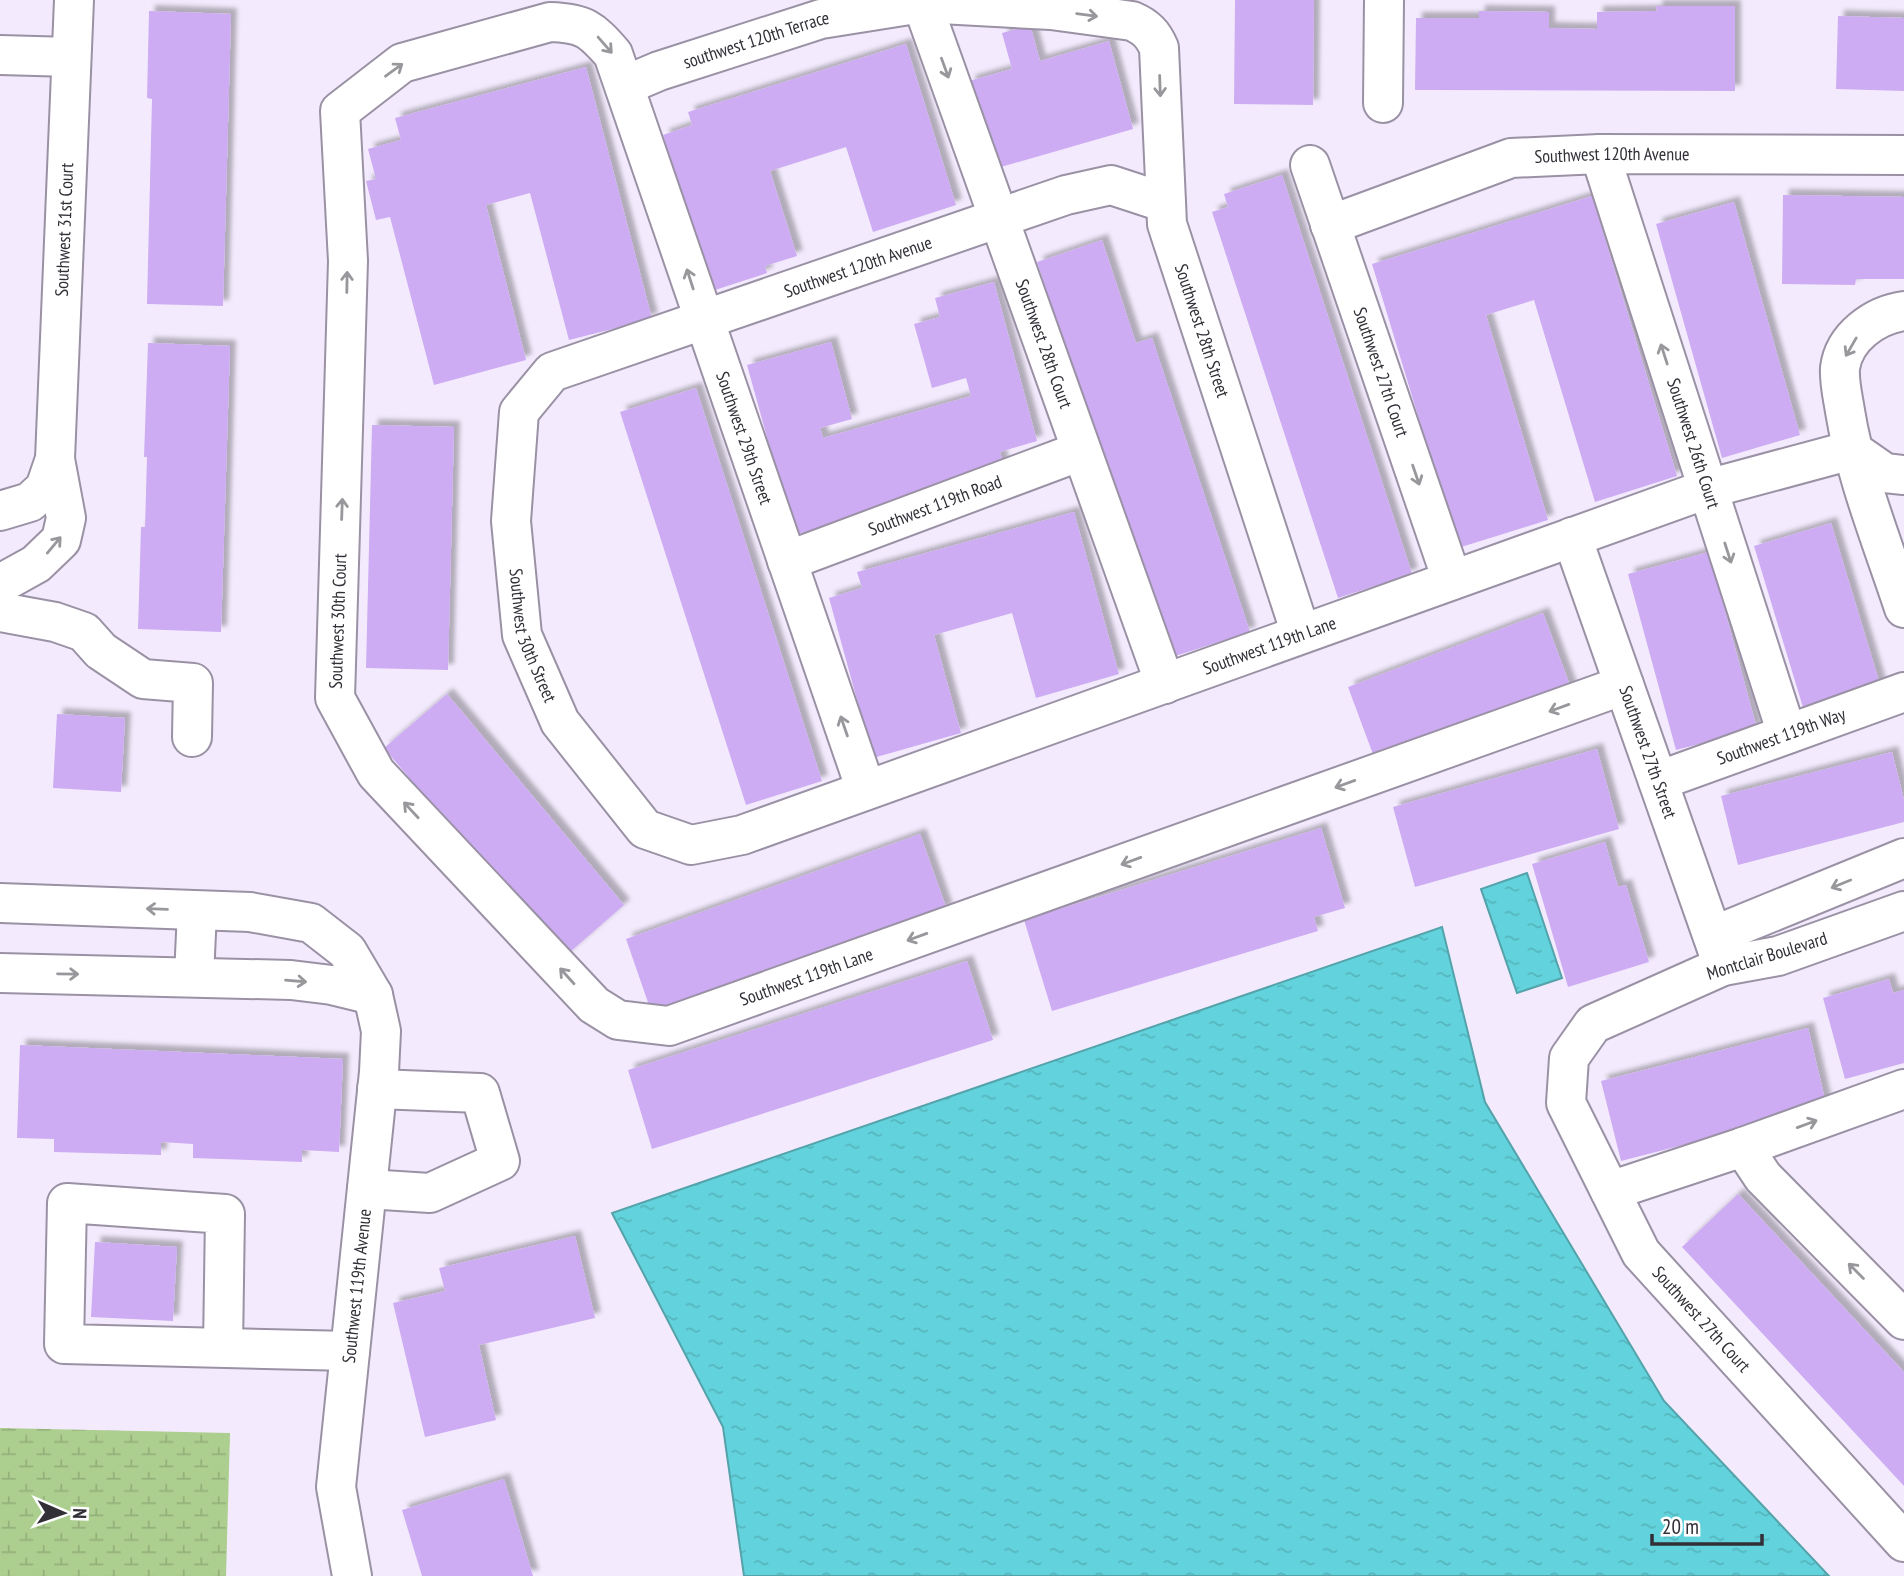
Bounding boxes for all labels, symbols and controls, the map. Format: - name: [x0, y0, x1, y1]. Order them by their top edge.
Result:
- street label: southwest 120th Terrace: [680, 6, 831, 74]
- one-way arrow: [1076, 9, 1098, 22]
- one-way arrow: [597, 36, 614, 53]
- one-way arrow: [940, 56, 952, 78]
- one-way arrow: [384, 63, 403, 77]
- one-way arrow: [1154, 75, 1167, 98]
- street label: Southwest 120th Avenue: [1534, 142, 1689, 168]
- street label: Southwest 31st Court: [50, 162, 78, 297]
- street label: Southwest 120th Avenue: [781, 230, 935, 303]
- street label: Southwest 28th Street: [1170, 261, 1235, 400]
- one-way arrow: [683, 269, 695, 291]
- one-way arrow: [341, 271, 354, 294]
- street label: Southwest 28th Court: [1011, 276, 1078, 412]
- street label: Southwest 27th Court: [1349, 304, 1414, 440]
- one-way arrow: [1843, 337, 1857, 357]
- one-way arrow: [1657, 343, 1669, 365]
- street label: Southwest 29th Street: [711, 368, 778, 507]
- street label: Southwest 26th Court: [1662, 375, 1726, 511]
- one-way arrow: [1410, 464, 1423, 486]
- street label: Southwest 119th Road: [865, 470, 1005, 541]
- one-way arrow: [335, 498, 348, 521]
- one-way arrow: [46, 536, 62, 554]
- one-way arrow: [1723, 542, 1735, 564]
- street label: Southwest 30th Court: [324, 553, 351, 689]
- street label: Southwest 30th Street: [505, 567, 562, 706]
- street label: Southwest 119th Lane: [1200, 611, 1339, 680]
- street label: Southwest 27th Street: [1614, 683, 1682, 821]
- street label: Southwest 119th Way: [1714, 702, 1849, 770]
- one-way arrow: [1549, 703, 1571, 715]
- one-way arrow: [837, 715, 849, 737]
- one-way arrow: [1335, 779, 1357, 791]
- one-way arrow: [403, 802, 420, 819]
- one-way arrow: [1120, 856, 1142, 868]
- one-way arrow: [1830, 878, 1852, 891]
- one-way arrow: [146, 903, 169, 916]
- street label: Montclair Boulevard: [1704, 926, 1830, 985]
- one-way arrow: [906, 932, 928, 944]
- street label: Southwest 119th Lane: [737, 942, 876, 1011]
- one-way arrow: [56, 967, 79, 981]
- one-way arrow: [559, 968, 576, 985]
- one-way arrow: [284, 975, 306, 988]
- one-way arrow: [1795, 1117, 1817, 1129]
- street label: Southwest 119th Avenue: [337, 1208, 376, 1364]
- street label: Southwest 27th Court: [1648, 1261, 1756, 1377]
- one-way arrow: [1848, 1263, 1865, 1280]
- north arrow: [28, 1478, 98, 1548]
- scale bar: [1652, 1502, 1762, 1546]
- text: N: [68, 1508, 92, 1519]
- text: 20 m: [1662, 1513, 1699, 1540]

